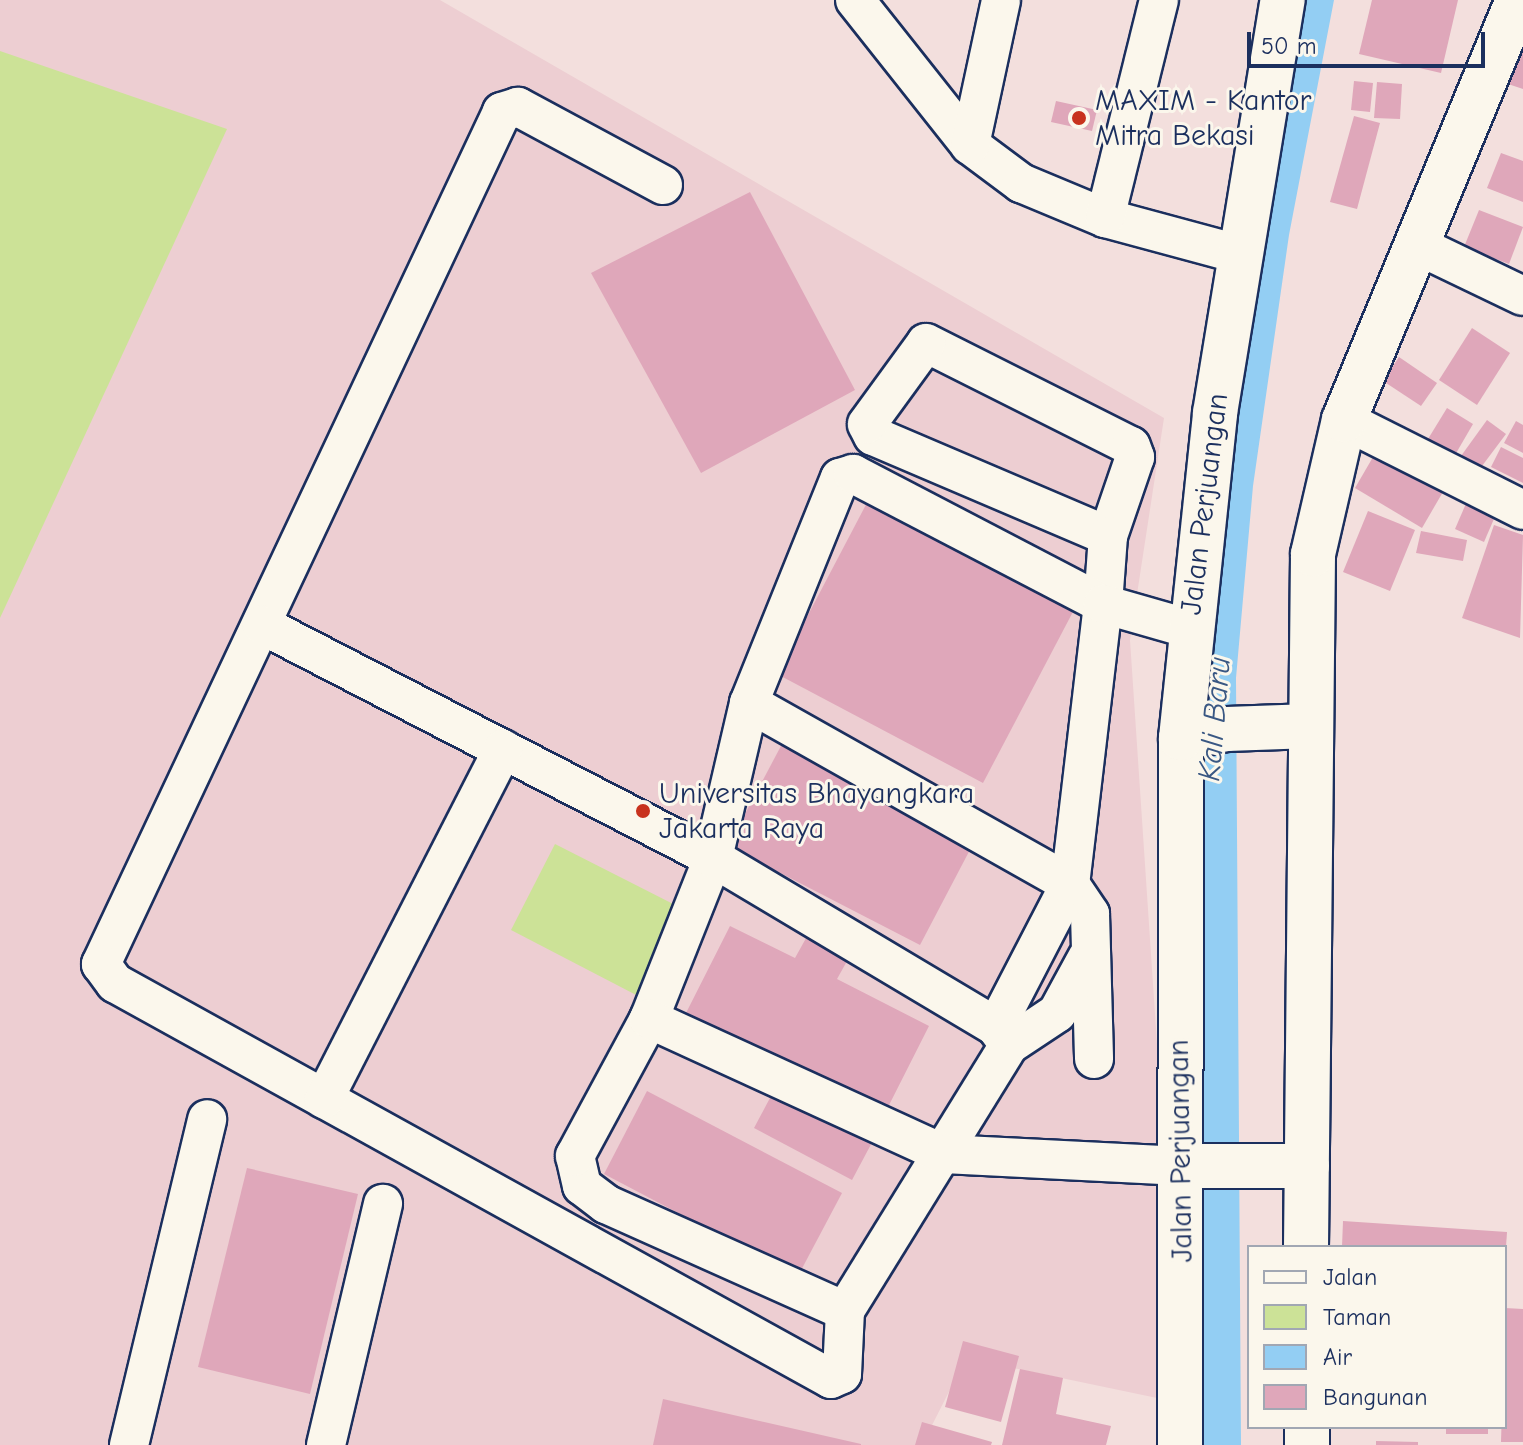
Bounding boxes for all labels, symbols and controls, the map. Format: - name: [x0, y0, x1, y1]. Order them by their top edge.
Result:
- scale bar: [1251, 16, 1489, 66]
- text: 50 m: [1261, 32, 1317, 60]
- place label: MAXIM - Kantor Mitra Bekasi: [1095, 83, 1311, 154]
- marker: MAXIM - Kantor Mitra Bekasi: [1070, 109, 1088, 127]
- street label: Jalan Perjuangan: [1174, 391, 1236, 617]
- water label: Kali Baru: [1190, 655, 1240, 783]
- place label: Universitas Bhayangkara Jakarta Raya: [659, 776, 974, 846]
- marker: Universitas Bhayangkara Jakarta Raya: [634, 802, 652, 820]
- street label: Jalan Perjuangan: [1161, 1039, 1201, 1263]
- legend: [1247, 1245, 1507, 1429]
- text: Jalan: [1323, 1263, 1377, 1291]
- text: Taman: [1323, 1303, 1391, 1331]
- text: Air: [1323, 1343, 1352, 1371]
- text: Bangunan: [1323, 1383, 1427, 1411]

